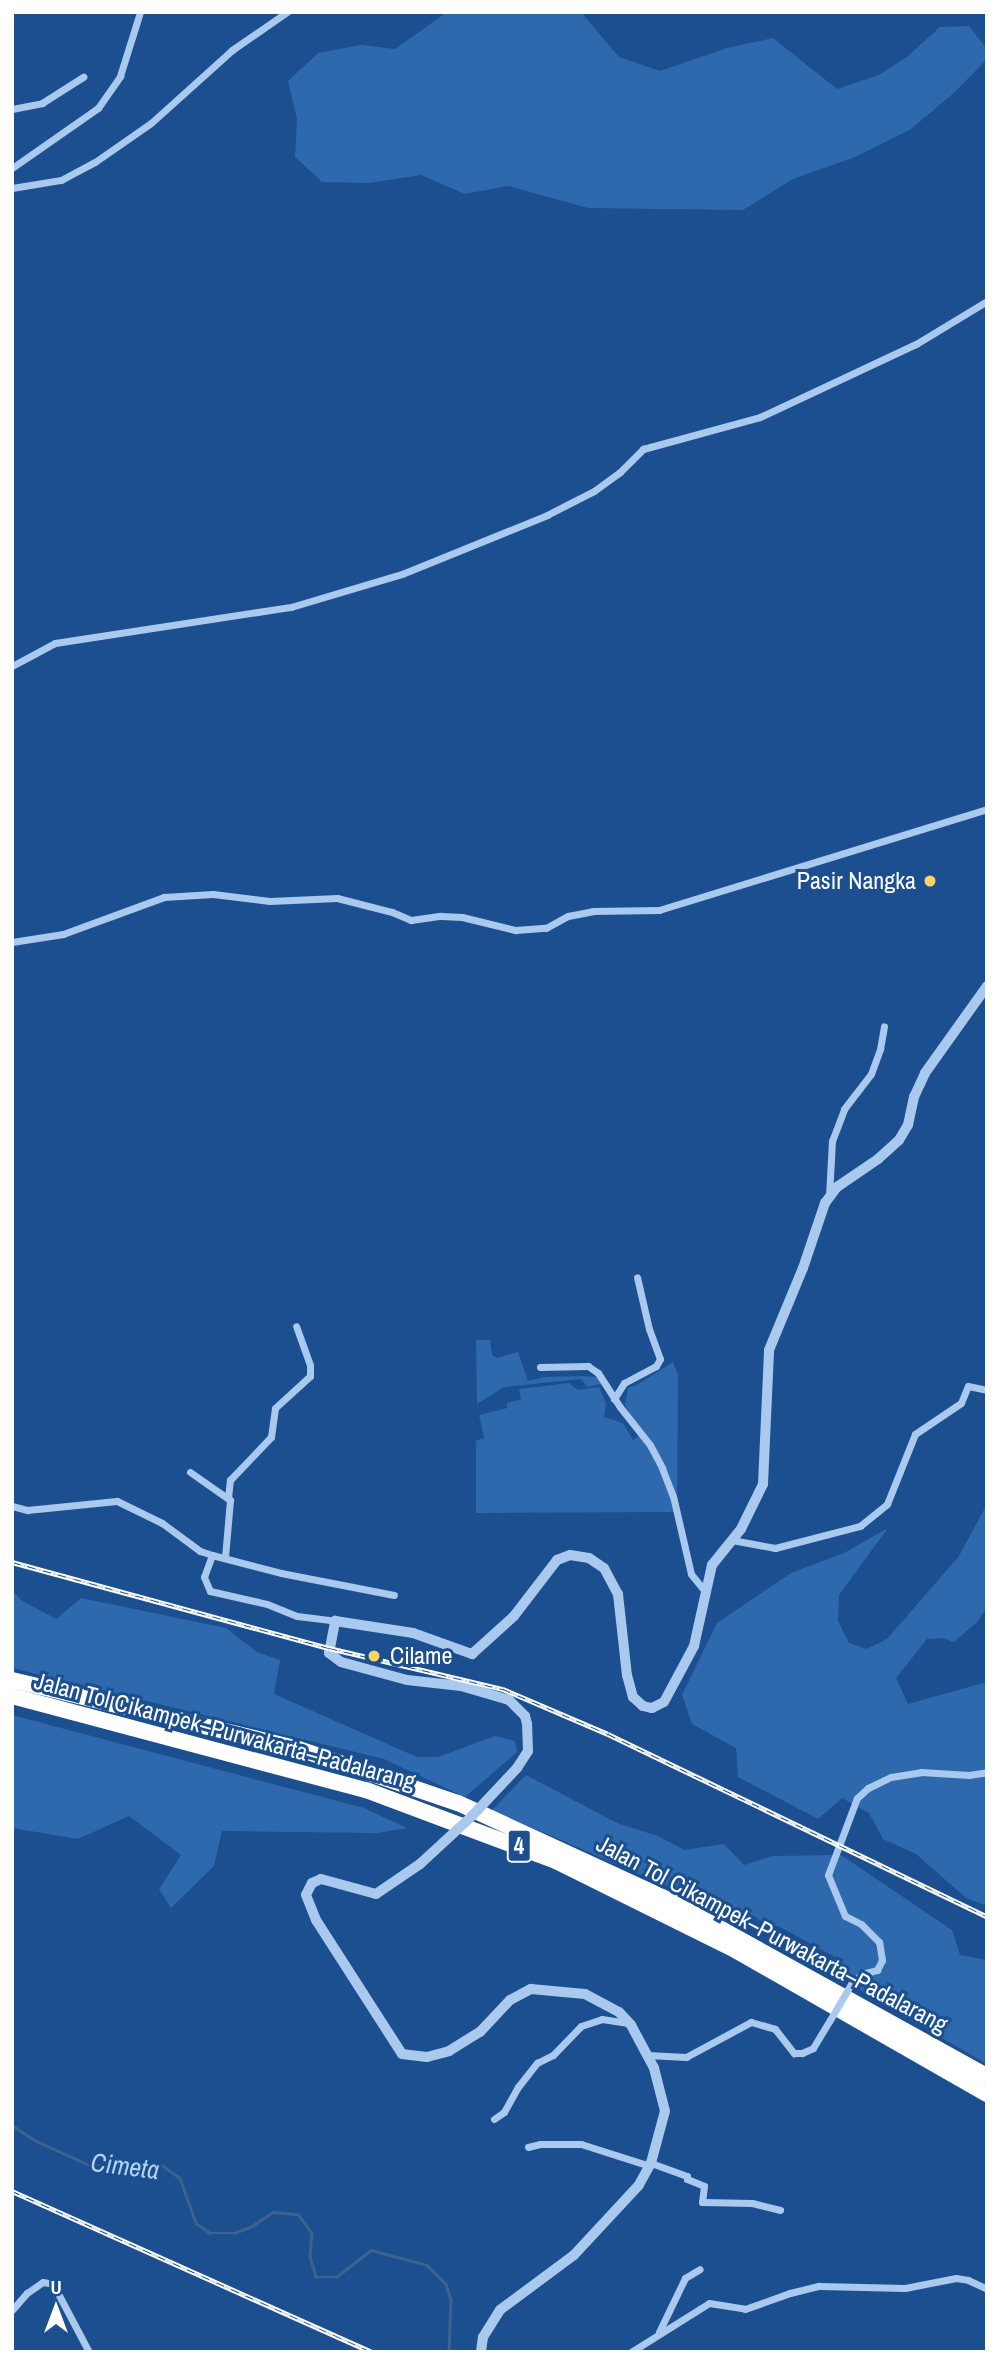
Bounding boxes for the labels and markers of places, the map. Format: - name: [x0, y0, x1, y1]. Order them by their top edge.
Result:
- place label: Pasir Nangka: [797, 867, 916, 895]
- marker: Pasir Nangka: [922, 873, 938, 889]
- place label: Cilame: [390, 1642, 452, 1670]
- marker: Cilame: [364, 1646, 384, 1666]

